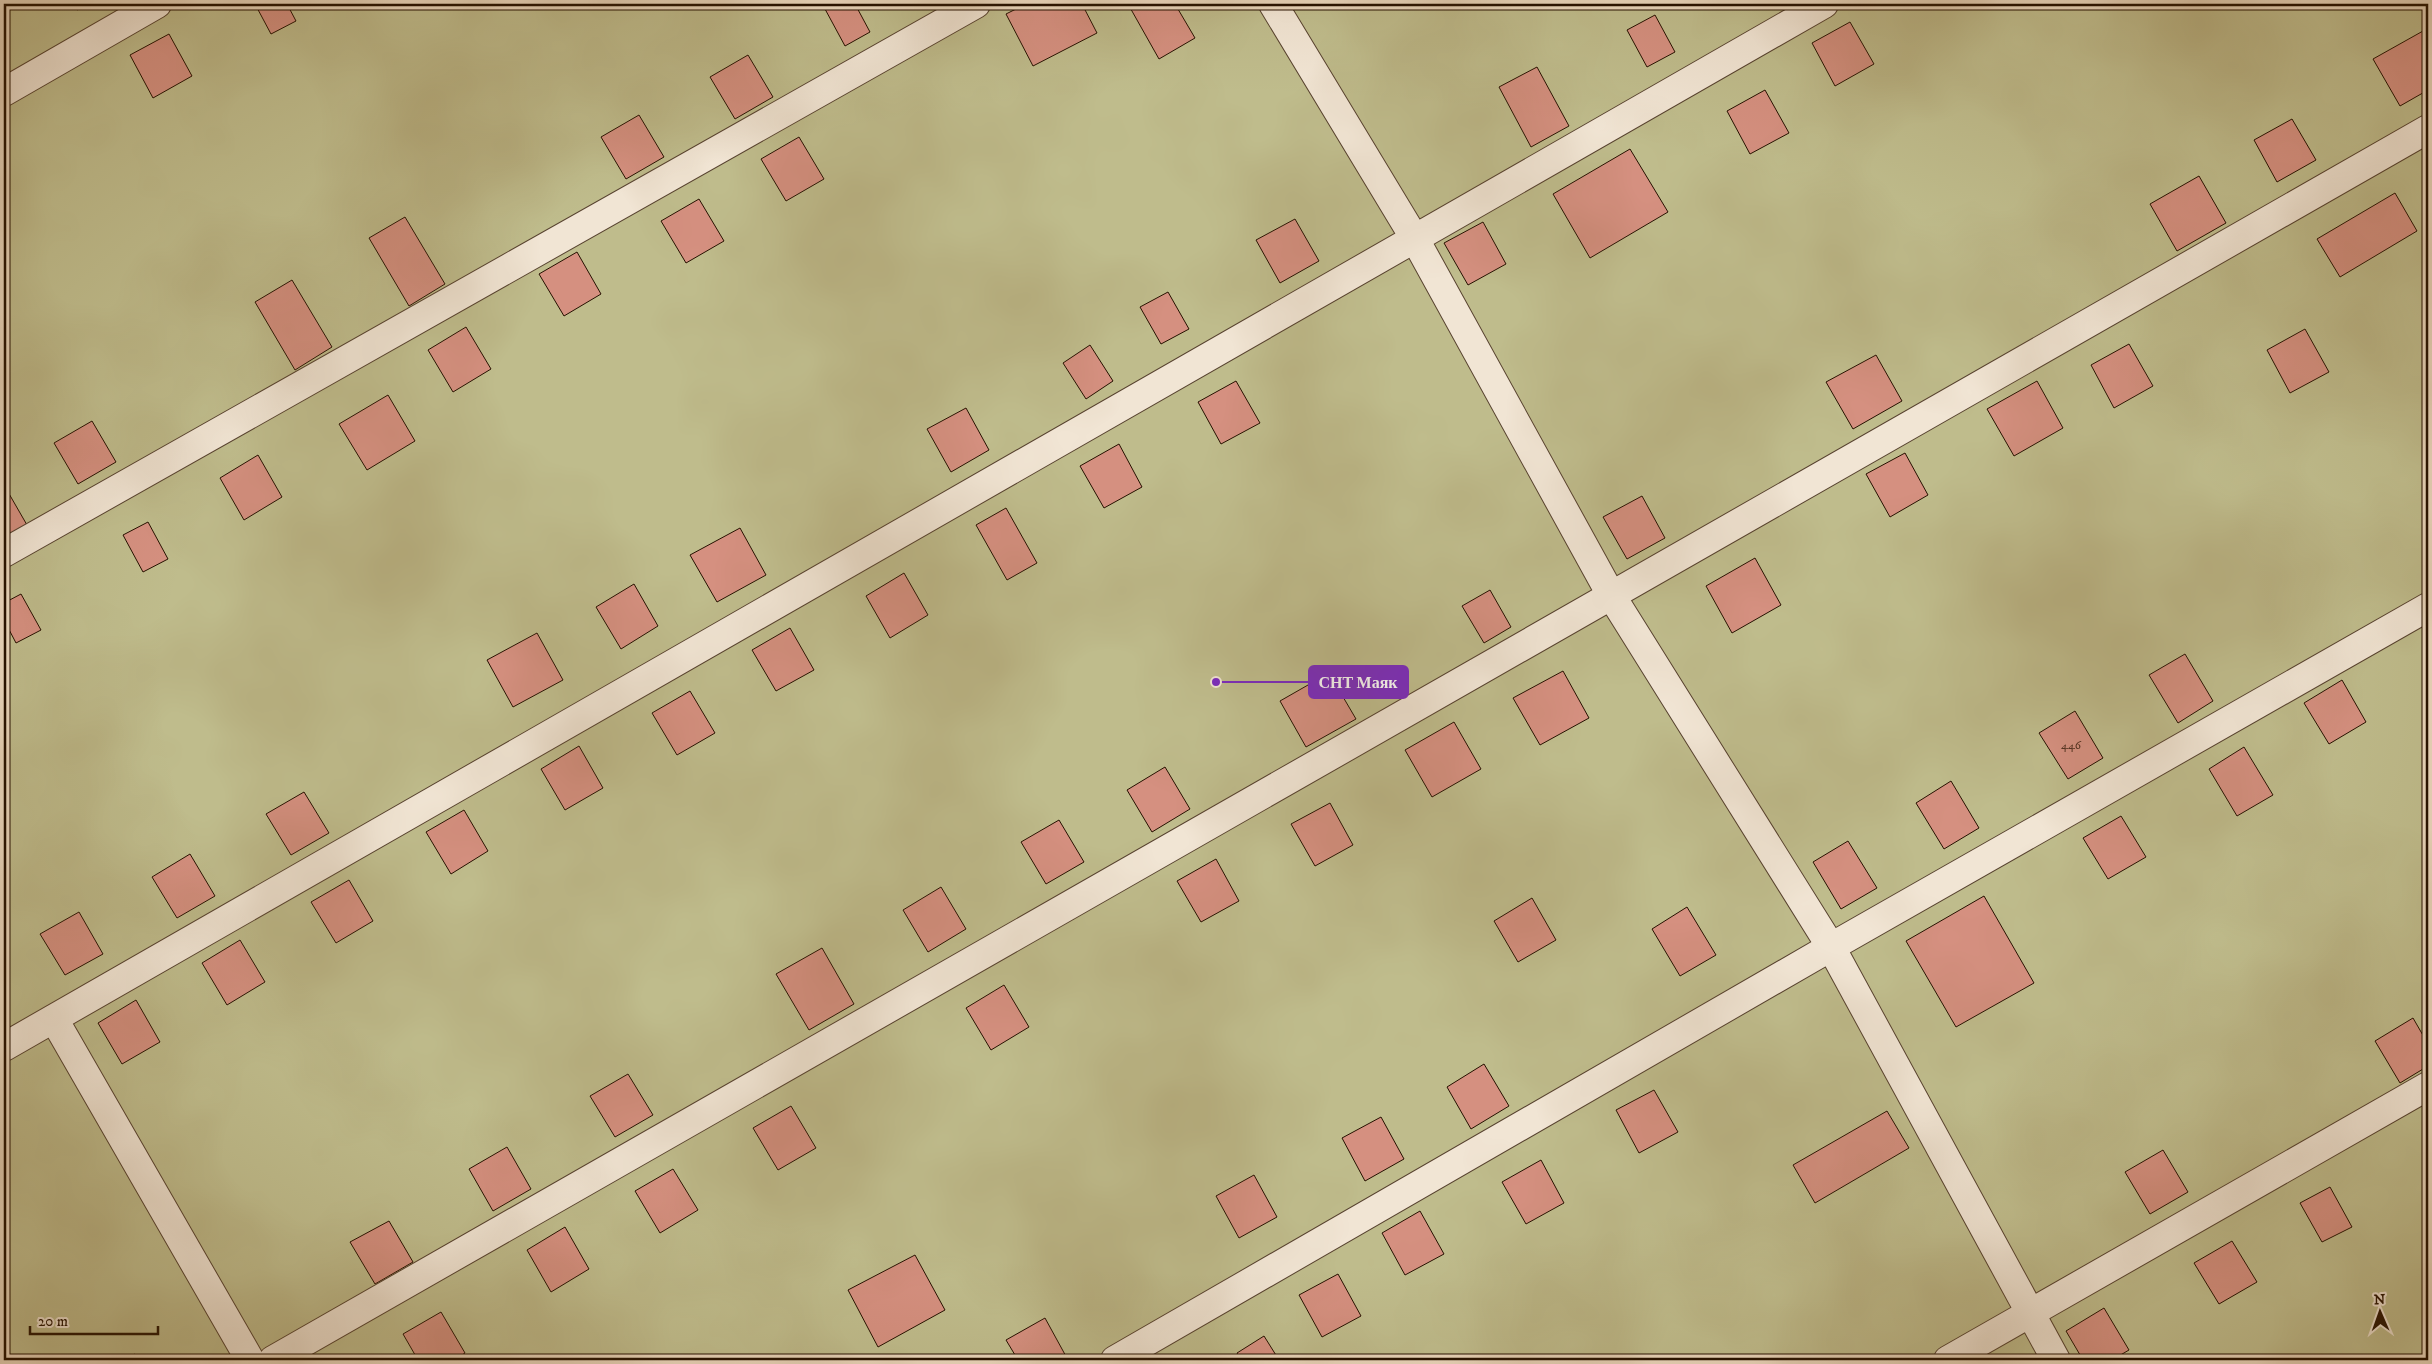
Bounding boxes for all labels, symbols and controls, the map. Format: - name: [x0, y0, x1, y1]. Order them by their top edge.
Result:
- callout: СНТ Маяк: [1309, 666, 1408, 698]
- text: СНТ Маяк: [1318, 673, 1398, 693]
- house number: 446: [2061, 738, 2082, 753]
- north arrow: [2354, 1286, 2404, 1336]
- text: N: [2374, 1291, 2386, 1309]
- scale bar: [30, 1304, 158, 1336]
- text: 20 m: [38, 1312, 68, 1331]

